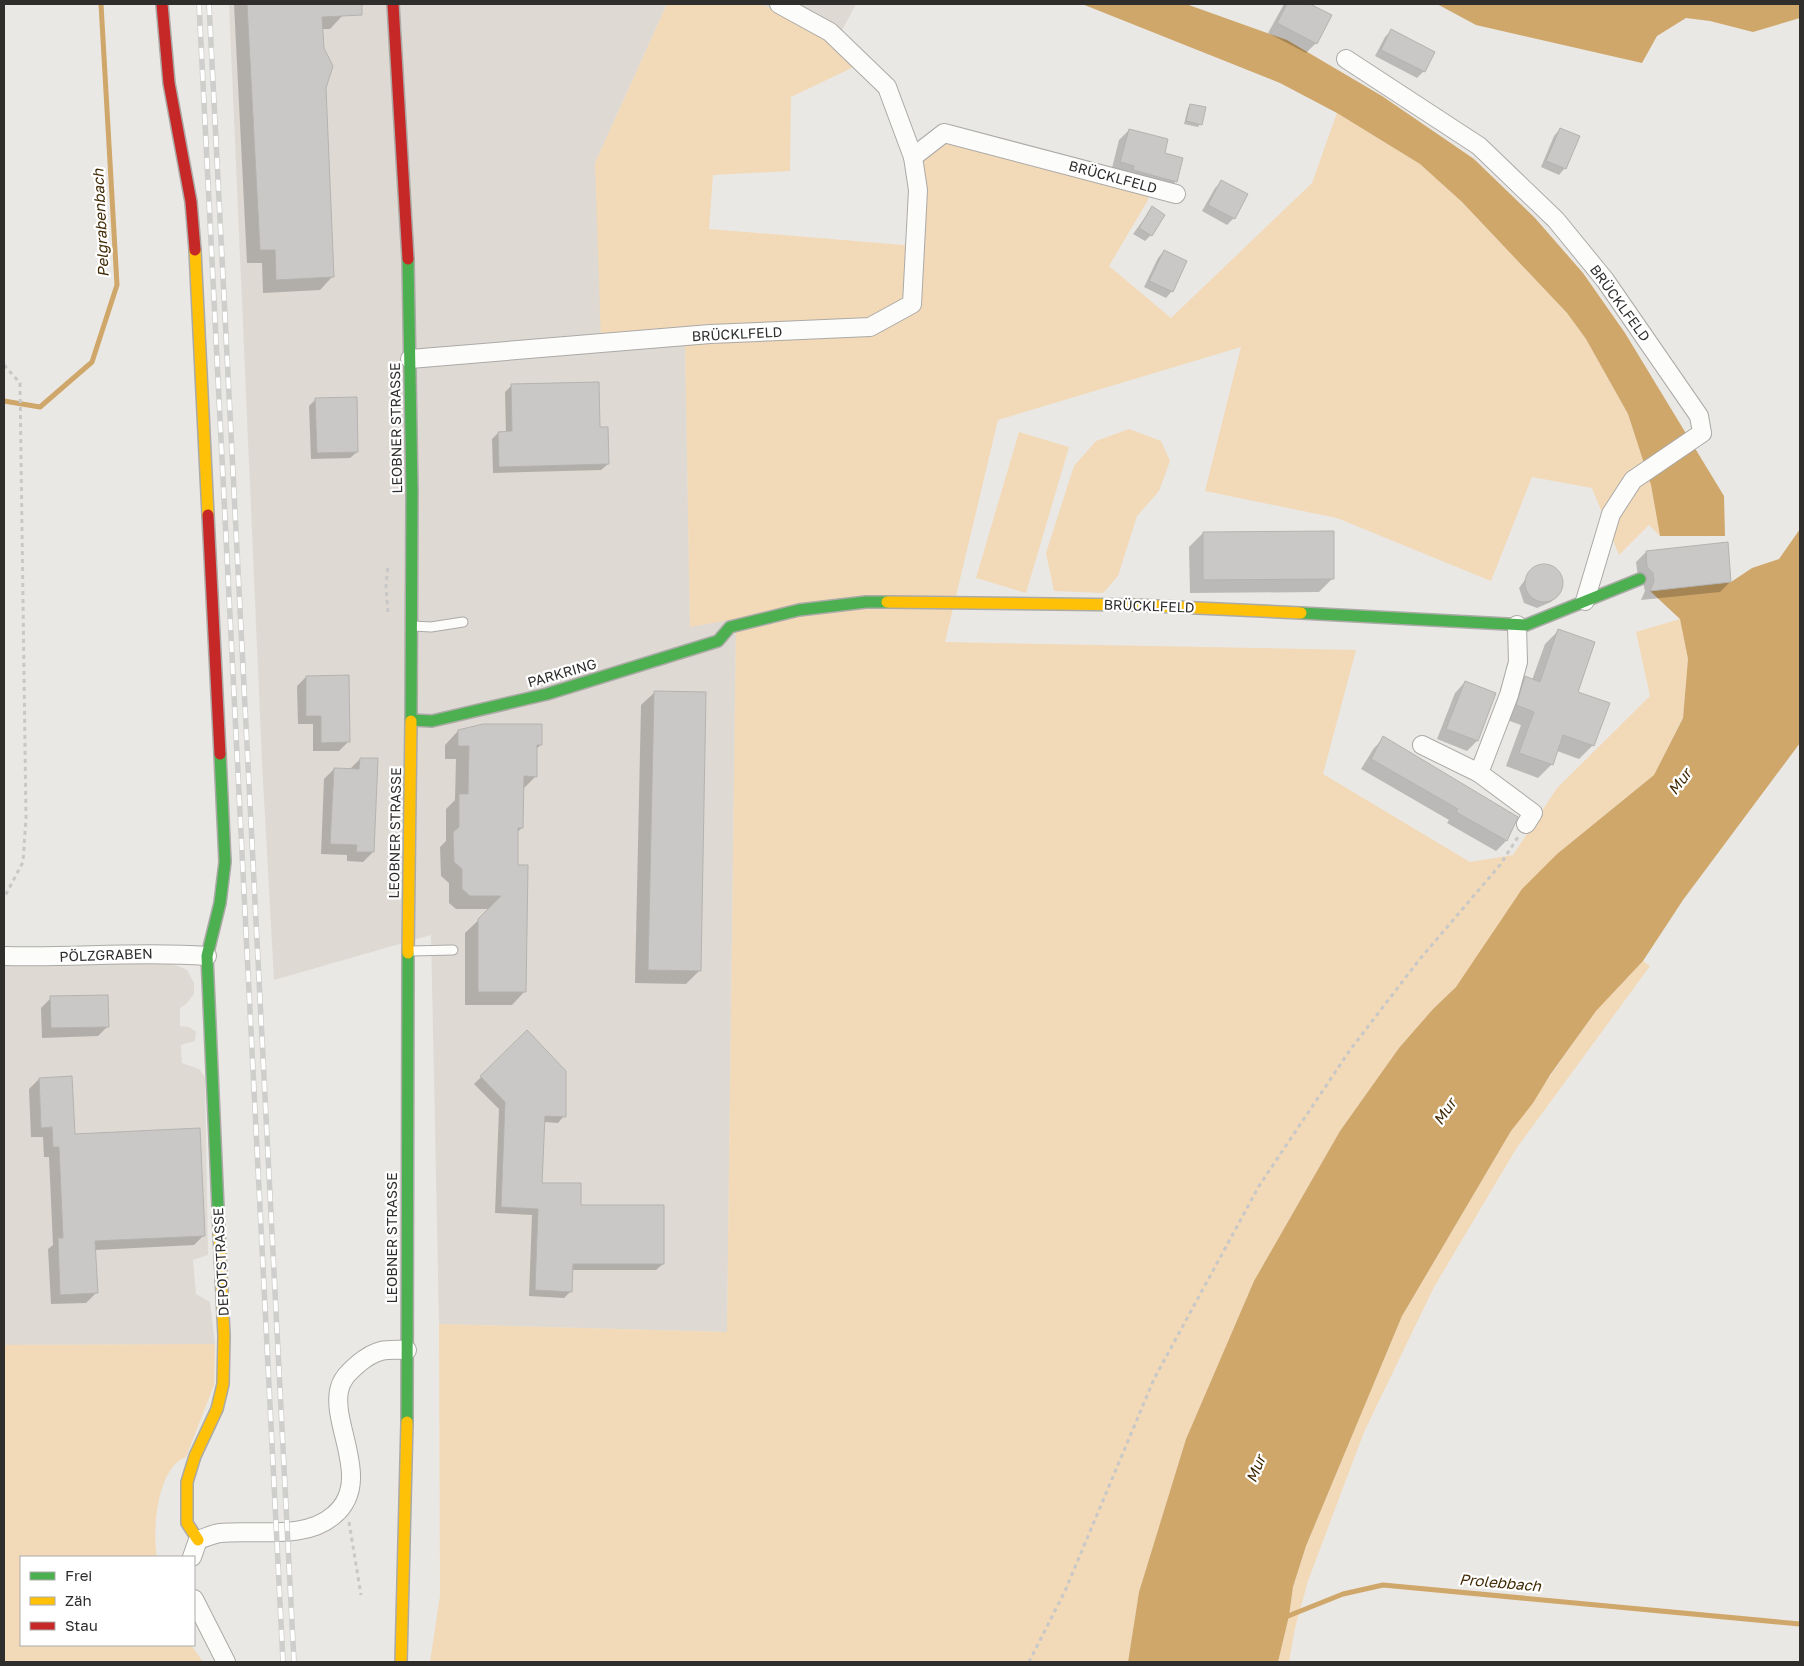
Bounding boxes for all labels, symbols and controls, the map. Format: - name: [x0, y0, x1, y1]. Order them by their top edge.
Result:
- street label: BRÜCKLFELD: [1067, 157, 1159, 196]
- water label: Pelgrabenbach: [88, 167, 113, 278]
- street label: BRÜCKLFELD: [1587, 261, 1654, 344]
- street label: BRÜCKLFELD: [691, 323, 783, 344]
- street label: LEOBNER STRASSE: [386, 362, 405, 494]
- street label: BRÜCKLFELD: [1103, 595, 1195, 616]
- street label: PARKRING: [525, 655, 598, 690]
- water label: Mur: [1664, 763, 1696, 798]
- street label: LEOBNER STRASSE: [385, 767, 404, 899]
- street label: PÖLZGRABEN: [59, 944, 153, 965]
- water label: Mur: [1429, 1093, 1461, 1128]
- street label: LEOBNER STRASSE: [383, 1172, 400, 1304]
- street label: DEPOTSTRASSE: [209, 1207, 232, 1317]
- water label: Mur: [1242, 1450, 1269, 1485]
- legend: [20, 1556, 195, 1646]
- text: Frei: [65, 1566, 92, 1584]
- water label: Prolebbach: [1458, 1569, 1543, 1595]
- text: Zäh: [65, 1591, 92, 1609]
- text: Stau: [65, 1616, 98, 1634]

